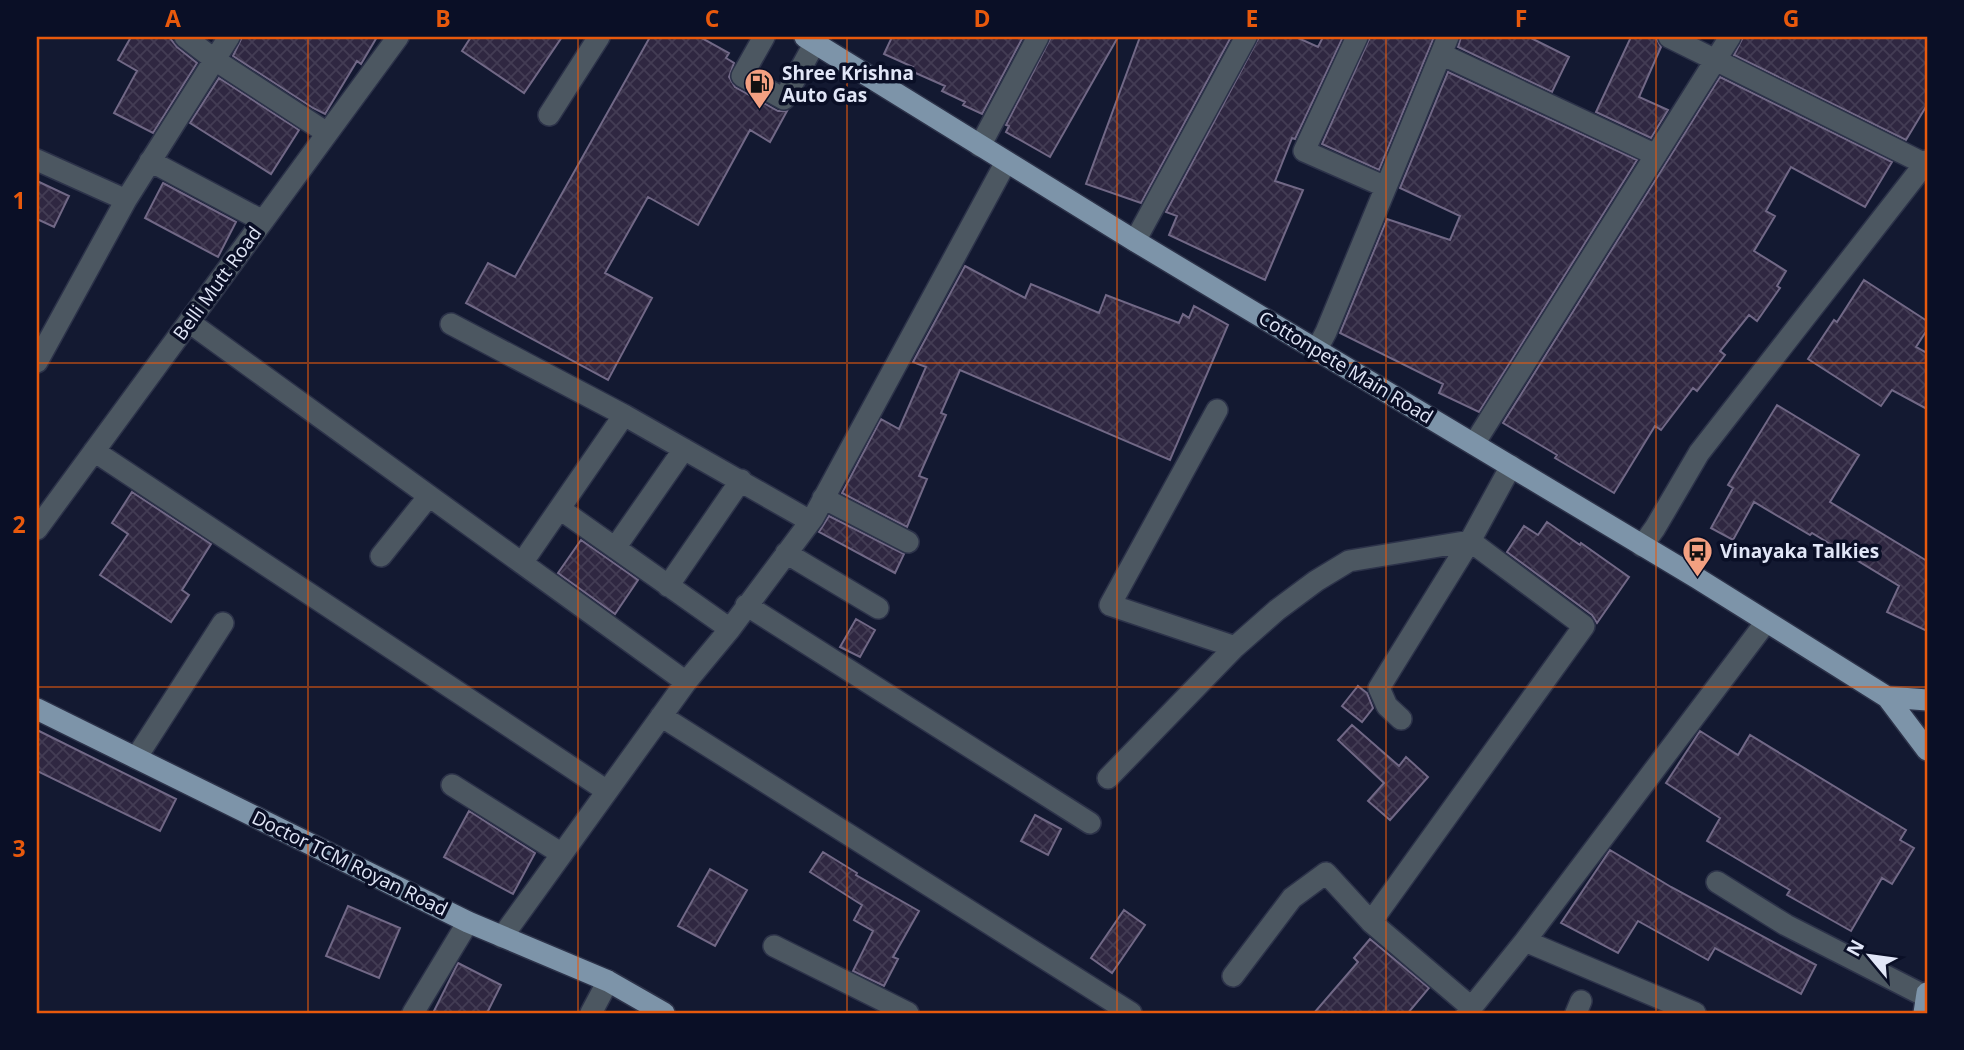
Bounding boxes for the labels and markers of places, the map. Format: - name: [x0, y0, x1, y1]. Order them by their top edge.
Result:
- place label: Shree Krishna Auto Gas: [782, 60, 914, 108]
- fuel station icon: Shree Krishna Auto Gas: [742, 67, 776, 111]
- bus stop icon: Vinayaka Talkies: [1680, 534, 1714, 578]
- place label: Vinayaka Talkies: [1720, 538, 1879, 564]

